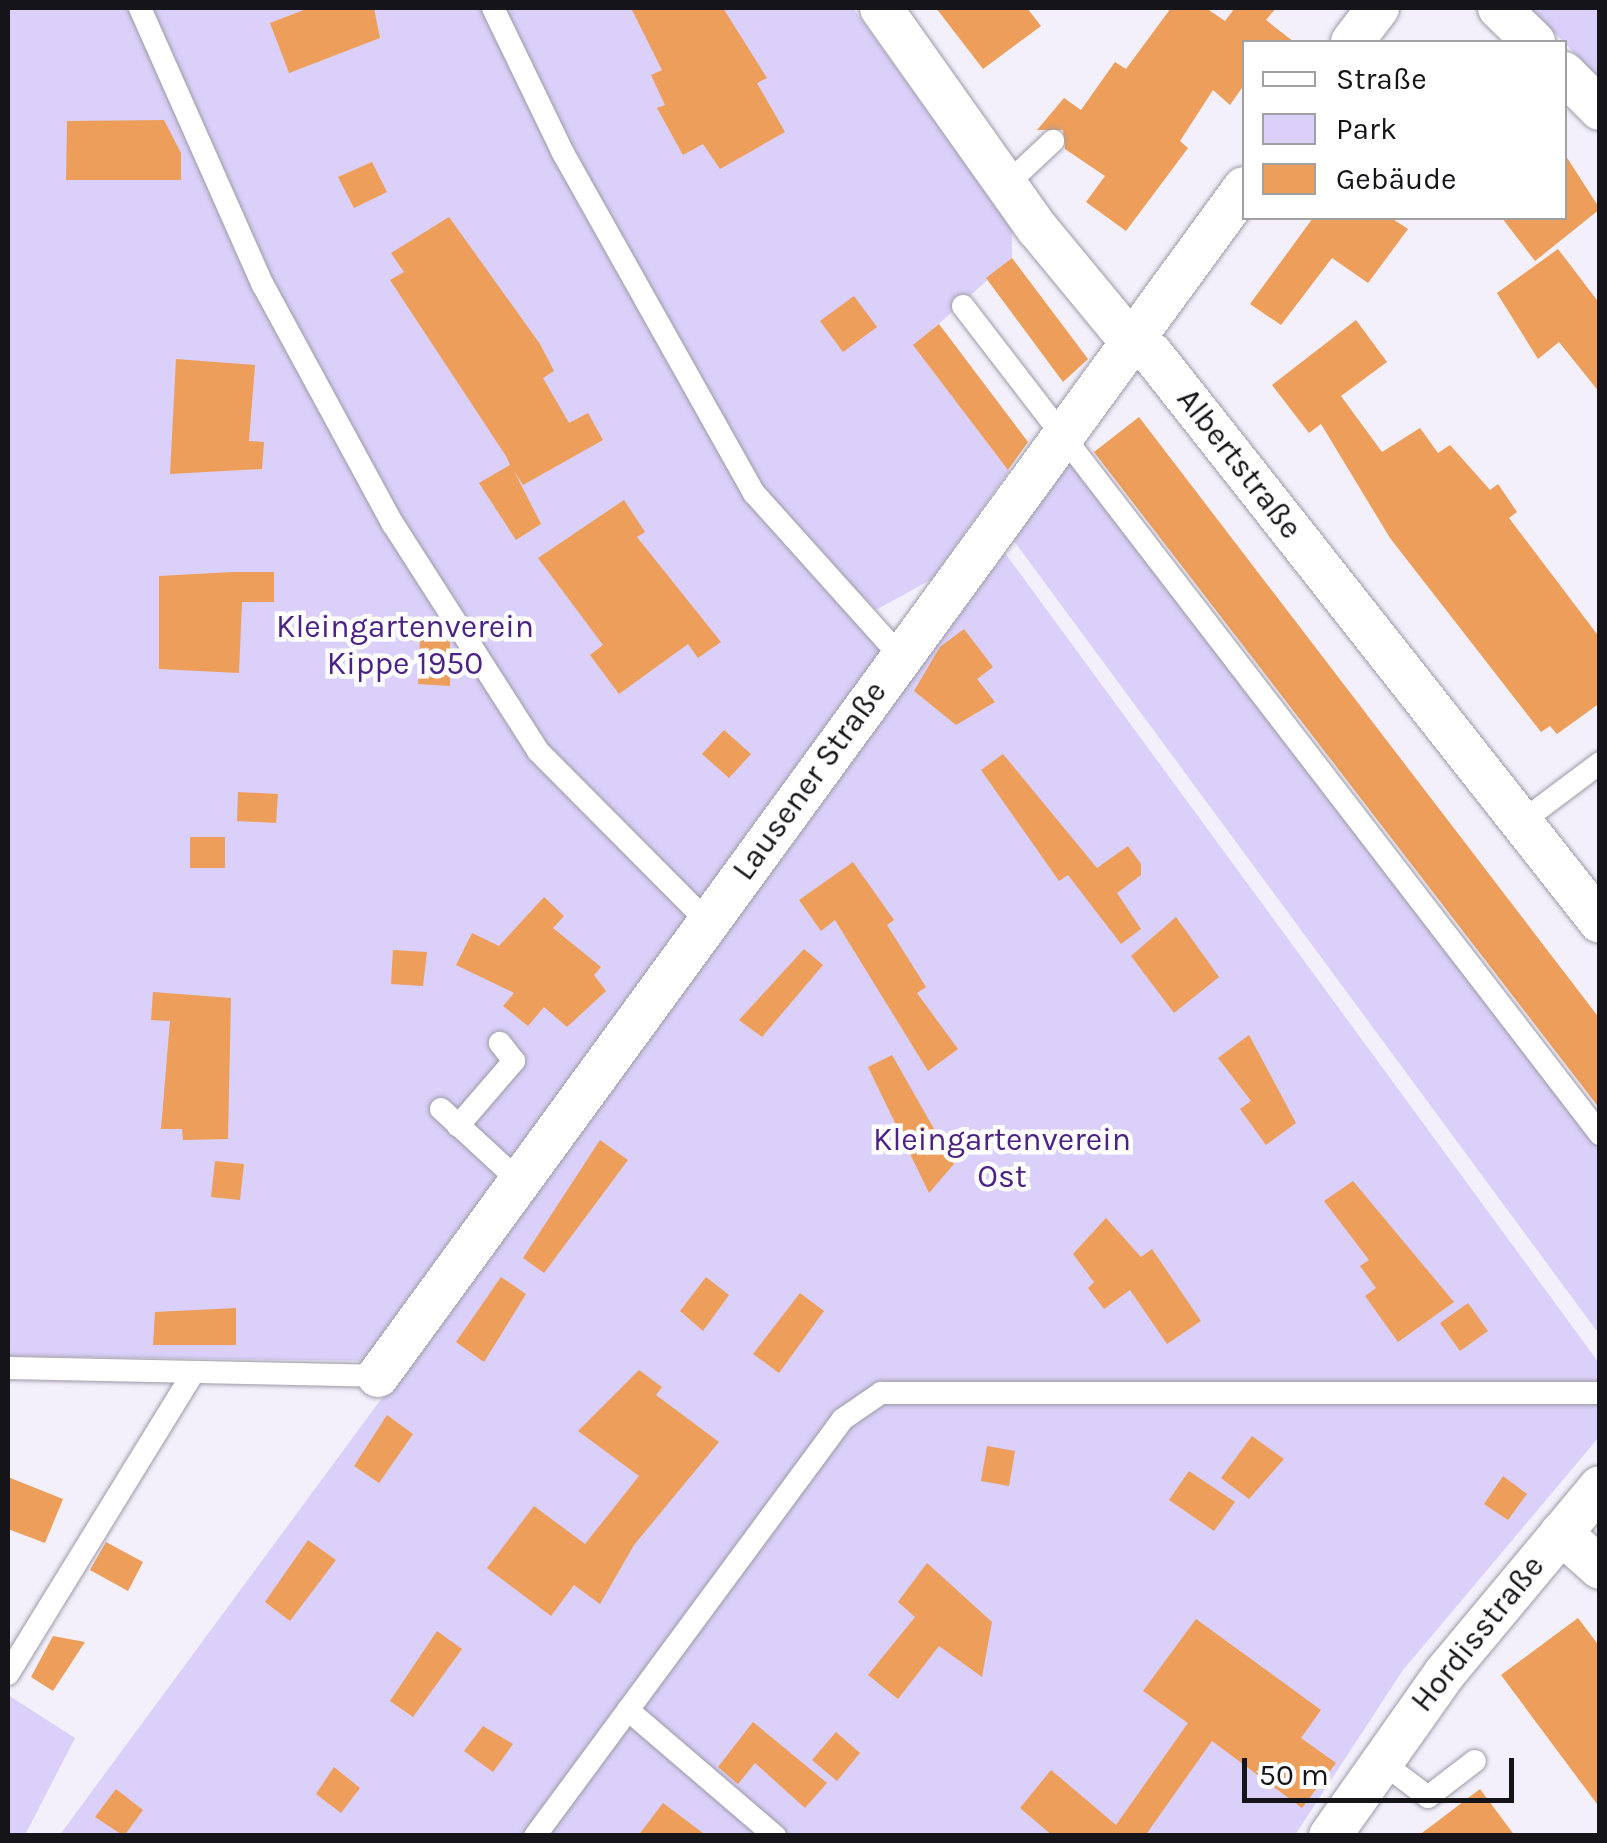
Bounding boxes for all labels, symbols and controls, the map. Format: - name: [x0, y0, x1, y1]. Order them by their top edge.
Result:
- legend: [1242, 40, 1567, 220]
- text: Straße: [1336, 61, 1427, 97]
- text: Park: [1336, 111, 1397, 147]
- text: Gebäude: [1336, 161, 1456, 197]
- street label: Albertstraße: [1168, 381, 1310, 547]
- park label: Kleingartenverein Kippe 1950: [276, 609, 534, 684]
- street label: Lausener Straße: [725, 674, 895, 888]
- park label: Kleingartenverein Ost: [873, 1122, 1131, 1197]
- street label: Hordisstraße: [1403, 1548, 1553, 1720]
- scale bar: [1247, 1738, 1520, 1800]
- text: 50 m: [1259, 1757, 1329, 1793]

